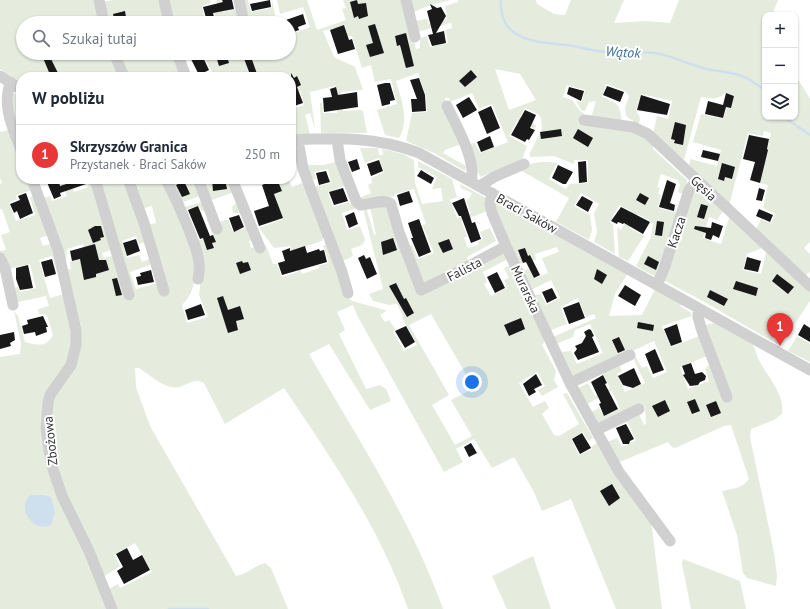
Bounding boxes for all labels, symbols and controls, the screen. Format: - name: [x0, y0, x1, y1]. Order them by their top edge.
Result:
- map controls: [762, 12, 798, 120]
- button: +: [762, 12, 798, 48]
- search box: [16, 16, 296, 60]
- icon: search: [30, 27, 52, 49]
- text: Szukaj tutaj: [62, 29, 137, 48]
- water label: Wątok: [605, 42, 642, 62]
- button: −: [762, 48, 798, 84]
- button: layers: [762, 84, 798, 120]
- text: W pobliżu: [32, 87, 104, 109]
- text: Skrzyszów Granica: [70, 137, 188, 156]
- text: 1: [41, 146, 49, 163]
- text: 250 m: [245, 146, 280, 163]
- text: Przystanek · Braci Saków: [70, 156, 206, 173]
- street label: Gęsia: [687, 172, 720, 205]
- street label: Braci Saków: [493, 190, 561, 237]
- street label: Kacza: [663, 214, 689, 250]
- street label: Falista: [444, 254, 484, 285]
- street label: Murarska: [507, 263, 544, 316]
- pin: 1: [767, 313, 793, 346]
- your location: [462, 372, 482, 392]
- street label: Zbożowa: [39, 416, 62, 466]

